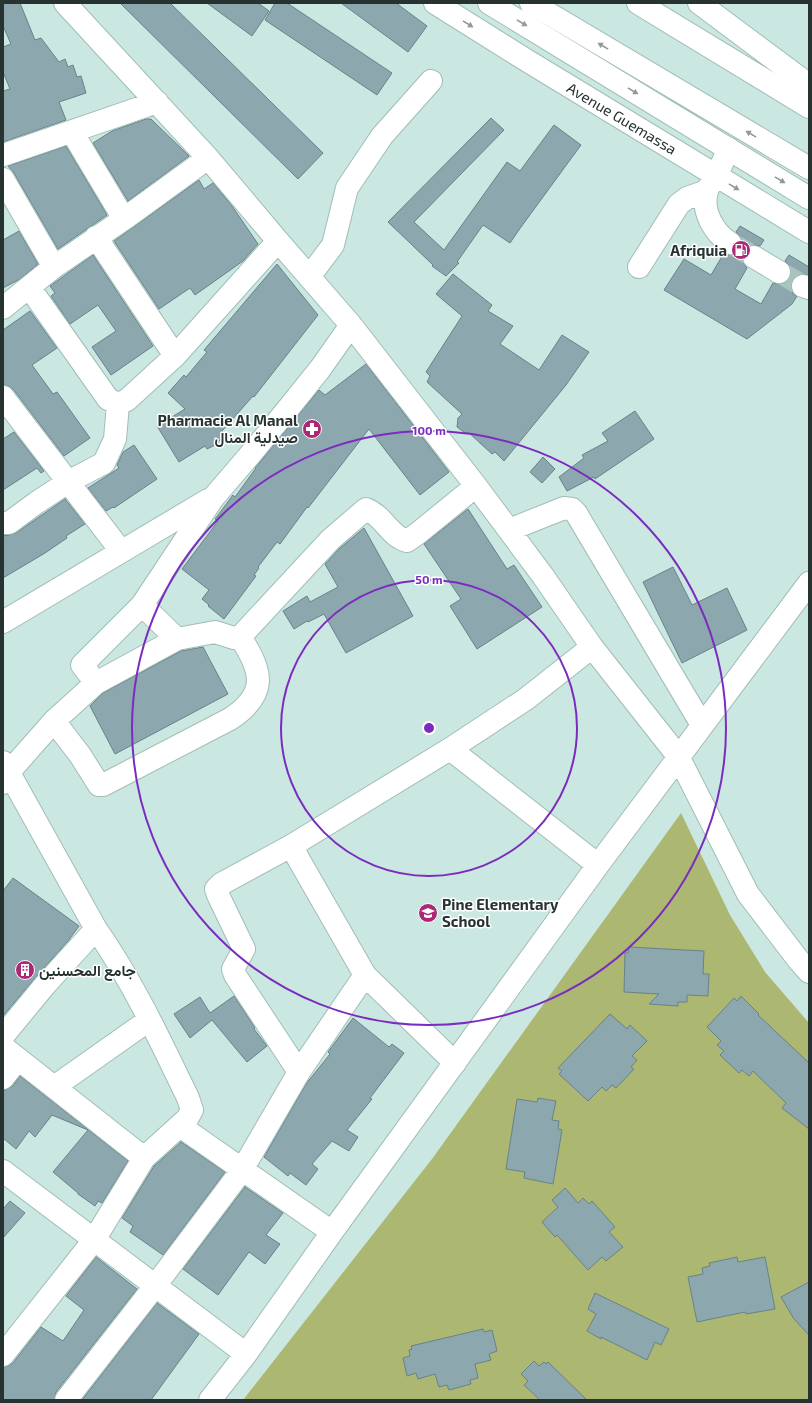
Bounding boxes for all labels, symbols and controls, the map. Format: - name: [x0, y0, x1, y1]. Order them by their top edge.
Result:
- one-way arrow: [463, 20, 473, 28]
- one-way arrow: [516, 20, 528, 27]
- one-way arrow: [597, 43, 609, 50]
- street label: Avenue Guemassa: [564, 78, 680, 158]
- one-way arrow: [628, 87, 638, 95]
- one-way arrow: [745, 130, 757, 137]
- one-way arrow: [774, 177, 786, 184]
- one-way arrow: [728, 183, 740, 190]
- fuel station icon: Afriquia: [730, 239, 752, 261]
- place label: Afriquia: [670, 241, 727, 259]
- place label: Pharmacie Al Manal صيدلية المنال: [157, 411, 298, 447]
- pharmacy icon: Pharmacie Al Manal صيدلية المنال: [301, 418, 323, 440]
- text: 100 m: [412, 423, 446, 437]
- text: 50 m: [415, 572, 443, 586]
- centre of rings: [422, 721, 436, 735]
- place label: Pine Elementary School: [442, 895, 559, 930]
- school or university icon: Pine Elementary School: [417, 902, 439, 924]
- building icon: جامع المحسنين: [14, 959, 36, 981]
- place label: جامع المحسنين: [39, 961, 136, 981]

